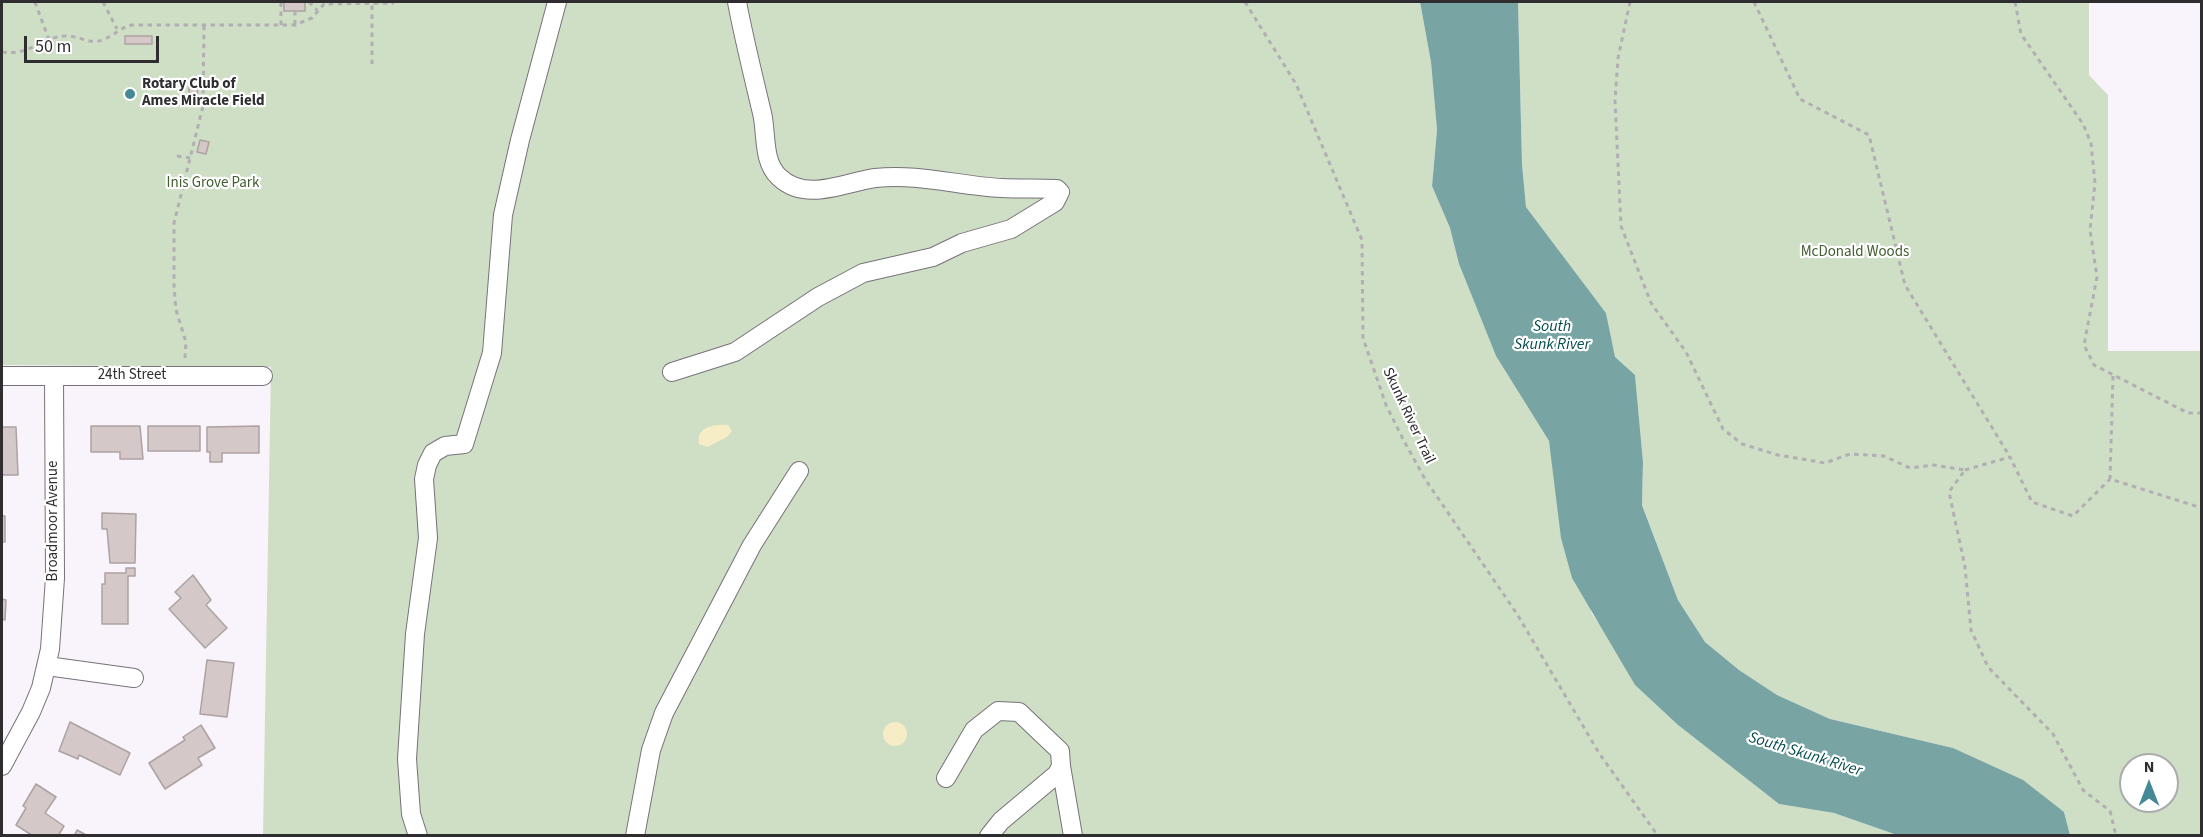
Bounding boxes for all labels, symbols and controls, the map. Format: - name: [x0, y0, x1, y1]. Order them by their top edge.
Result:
- scale bar: [27, 24, 162, 62]
- text: 50 m: [35, 34, 71, 59]
- place label: Rotary Club of Ames Miracle Field: [142, 76, 265, 111]
- marker: Rotary Club of Ames Miracle Field: [123, 87, 137, 101]
- park label: Inis Grove Park: [167, 175, 259, 193]
- park label: McDonald Woods: [1801, 244, 1909, 262]
- water label: South Skunk River: [1514, 317, 1590, 355]
- street label: Skunk River Trail: [1378, 365, 1438, 467]
- street label: 24th Street: [98, 367, 166, 385]
- street label: Broadmoor Avenue: [45, 461, 63, 581]
- water label: South Skunk River: [1746, 729, 1864, 781]
- north arrow: [2119, 753, 2179, 813]
- text: N: [2144, 756, 2154, 778]

